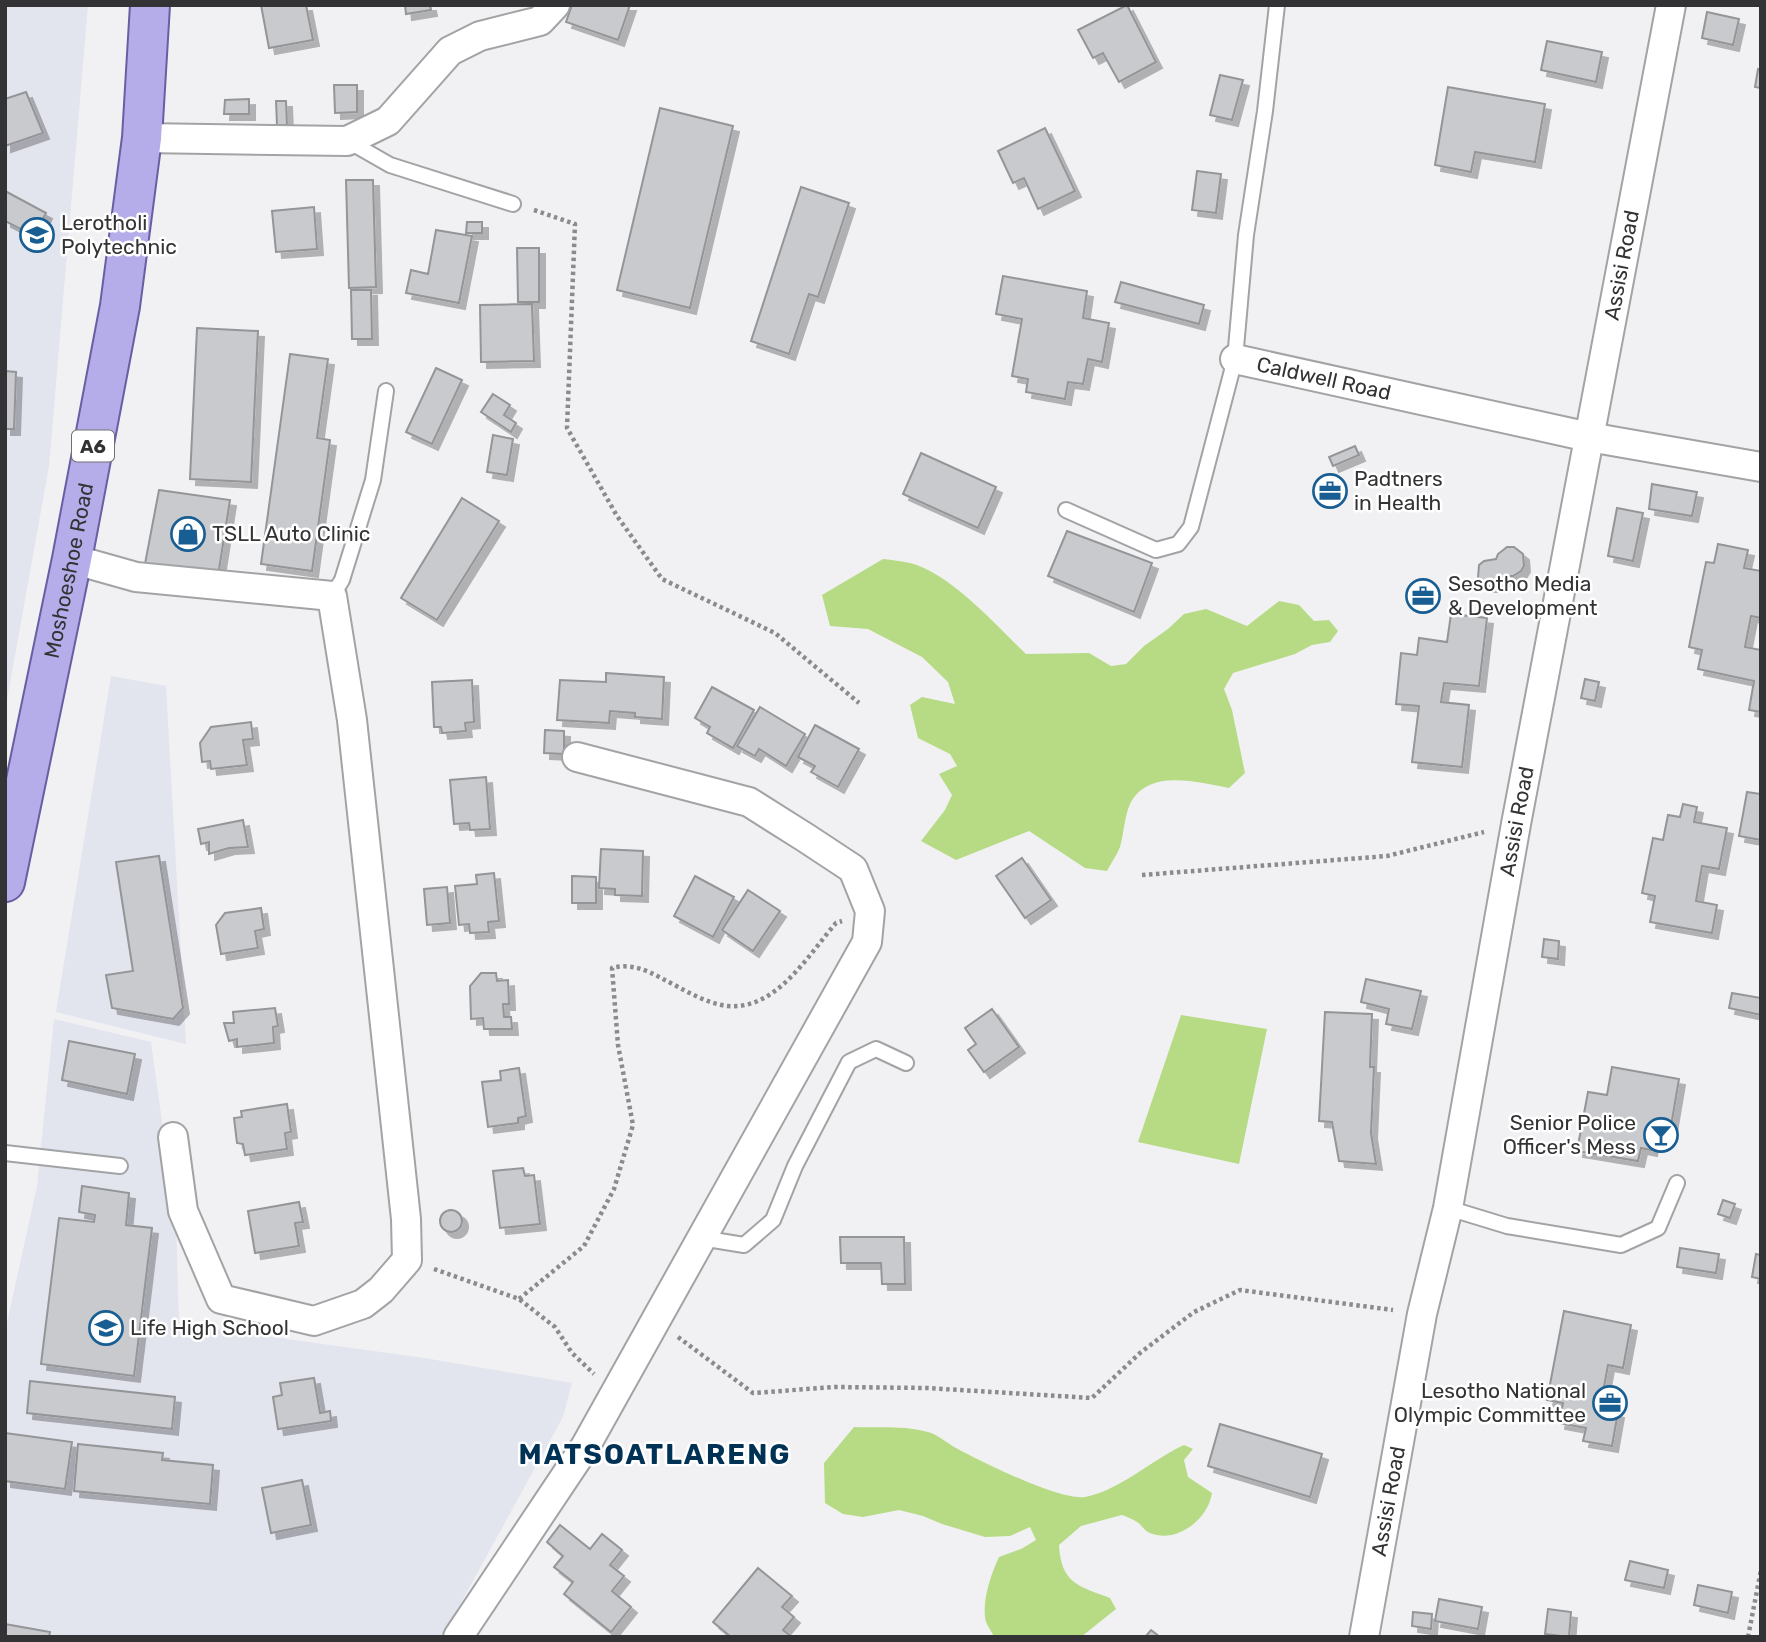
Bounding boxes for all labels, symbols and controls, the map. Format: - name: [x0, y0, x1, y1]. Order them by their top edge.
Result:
- street label: Assisi Road: [1599, 208, 1644, 322]
- place label: Lerotholi Polytechnic: [61, 210, 177, 259]
- school or university icon: Lerotholi Polytechnic: [18, 216, 56, 254]
- street label: Caldwell Road: [1255, 351, 1393, 405]
- road number: A6: [72, 430, 114, 462]
- place label: Padtners in Health: [1354, 466, 1443, 515]
- office icon: Padtners in Health: [1311, 472, 1349, 510]
- street label: Moshoeshoe Road: [39, 481, 98, 660]
- shop icon: TSLL Auto Clinic: [169, 515, 207, 553]
- place label: TSLL Auto Clinic: [212, 521, 370, 546]
- place label: Sesotho Media & Development: [1448, 571, 1597, 620]
- office icon: Sesotho Media & Development: [1404, 577, 1442, 615]
- street label: Assisi Road: [1494, 764, 1539, 878]
- place label: Senior Police Officer's Mess: [1503, 1110, 1636, 1159]
- bar icon: Senior Police Officer's Mess: [1642, 1116, 1680, 1154]
- school or university icon: Life High School: [87, 1309, 125, 1347]
- place label: Life High School: [130, 1315, 289, 1340]
- place label: Lesotho National Olympic Committee: [1394, 1378, 1586, 1427]
- office icon: Lesotho National Olympic Committee: [1591, 1384, 1629, 1422]
- district label: MATSOATLARENG: [519, 1438, 791, 1471]
- street label: Assisi Road: [1366, 1444, 1410, 1558]

